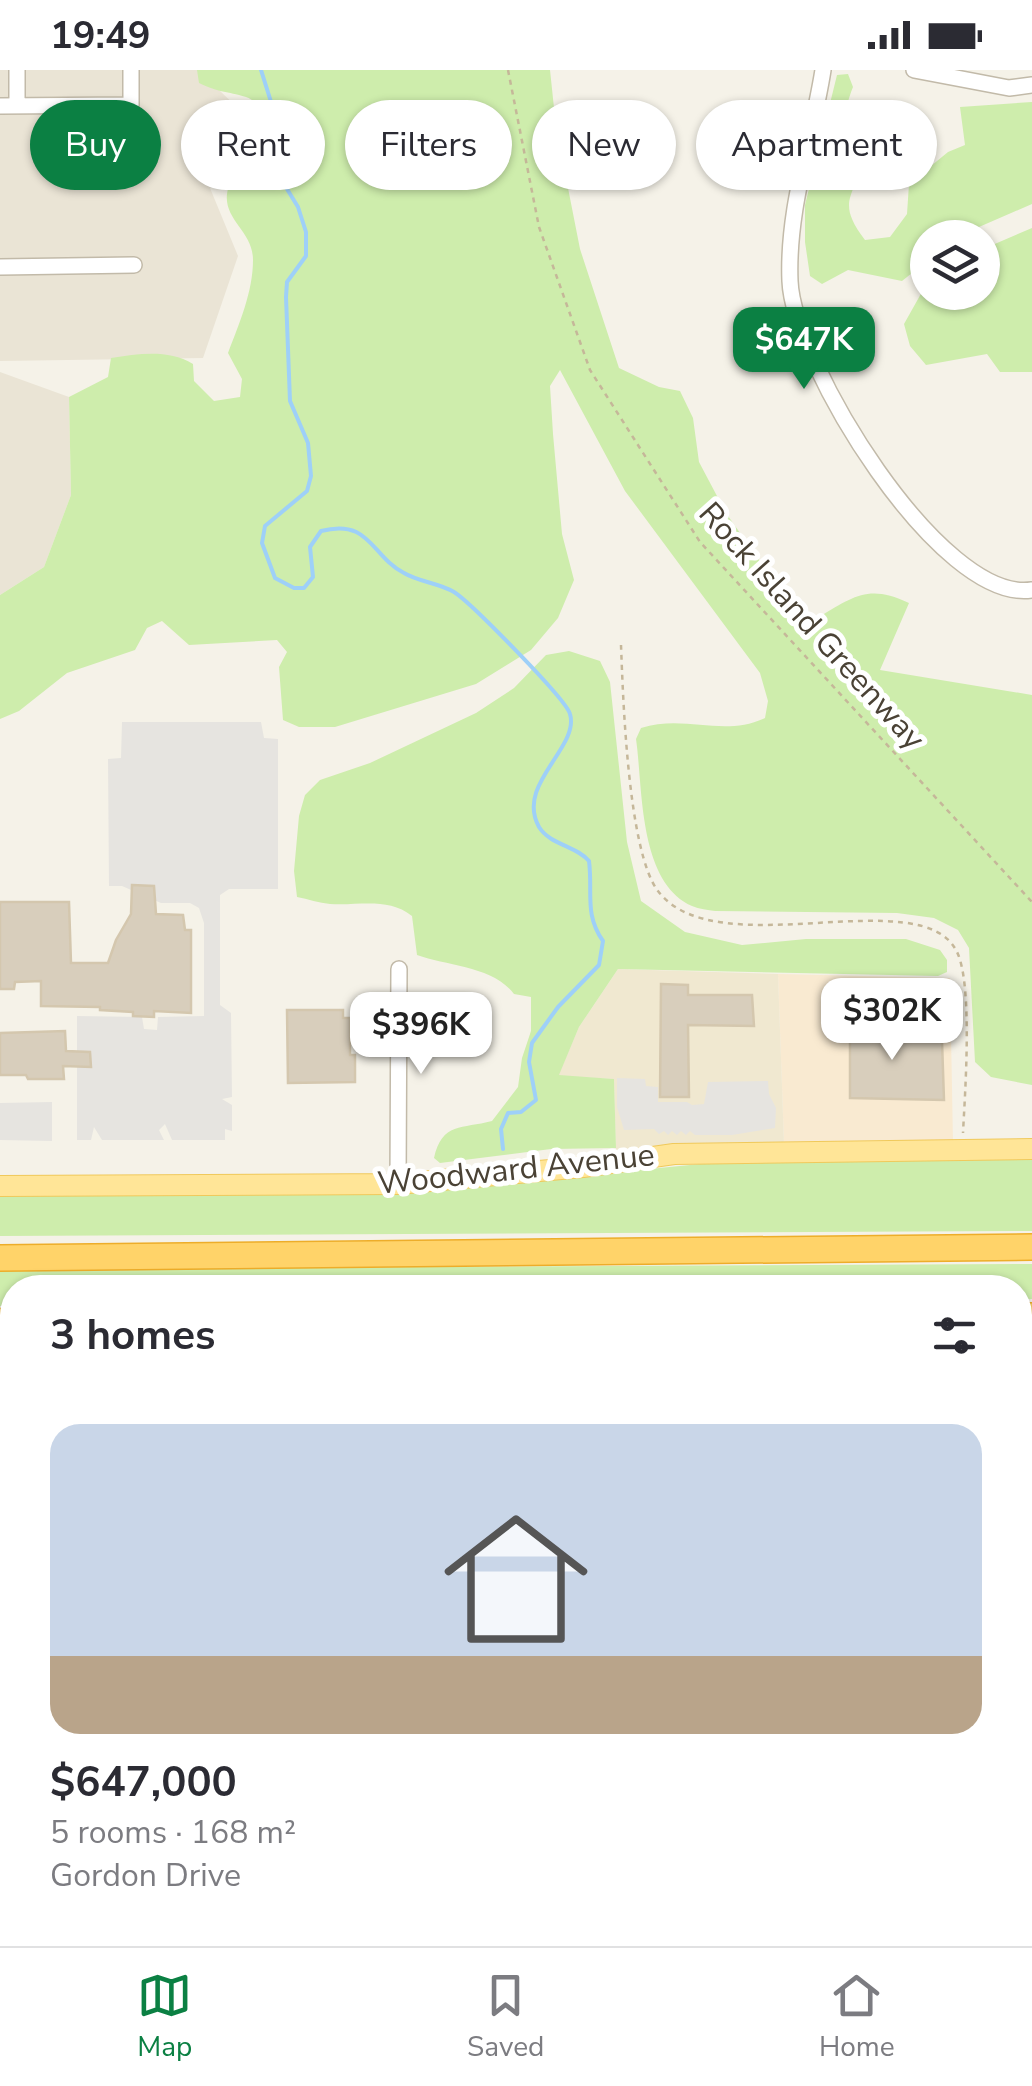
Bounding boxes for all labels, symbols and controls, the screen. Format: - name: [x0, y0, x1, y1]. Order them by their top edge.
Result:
- text: 19:49: [50, 10, 151, 61]
- chip: Buy: [30, 100, 161, 190]
- chip: Rent: [181, 100, 325, 190]
- chip: Filters: [345, 100, 512, 190]
- chip: New: [532, 100, 676, 190]
- chip: Apartment: [696, 100, 937, 190]
- map controls: [910, 220, 1000, 310]
- button: layers: [910, 220, 1000, 310]
- pin: $647K: [734, 307, 874, 392]
- text: $647K: [755, 318, 853, 361]
- street label: Rock Island Greenway: [689, 493, 935, 759]
- pin: $302K: [822, 978, 962, 1063]
- text: $302K: [843, 989, 941, 1032]
- pin: $396K: [351, 992, 491, 1077]
- text: $396K: [372, 1003, 470, 1046]
- street label: Woodward Avenue: [375, 1133, 657, 1205]
- text: 3 homes: [50, 1307, 215, 1364]
- icon: filters: [927, 1308, 982, 1363]
- icon: home: [426, 1489, 606, 1669]
- text: $647,000: [50, 1754, 237, 1811]
- text: 5 rooms · 168 m²: [50, 1811, 296, 1854]
- text: Gordon Drive: [50, 1854, 241, 1897]
- tab: Map: [137, 1968, 192, 2066]
- tab: Saved: [467, 1968, 544, 2066]
- tab: Home: [819, 1968, 895, 2066]

